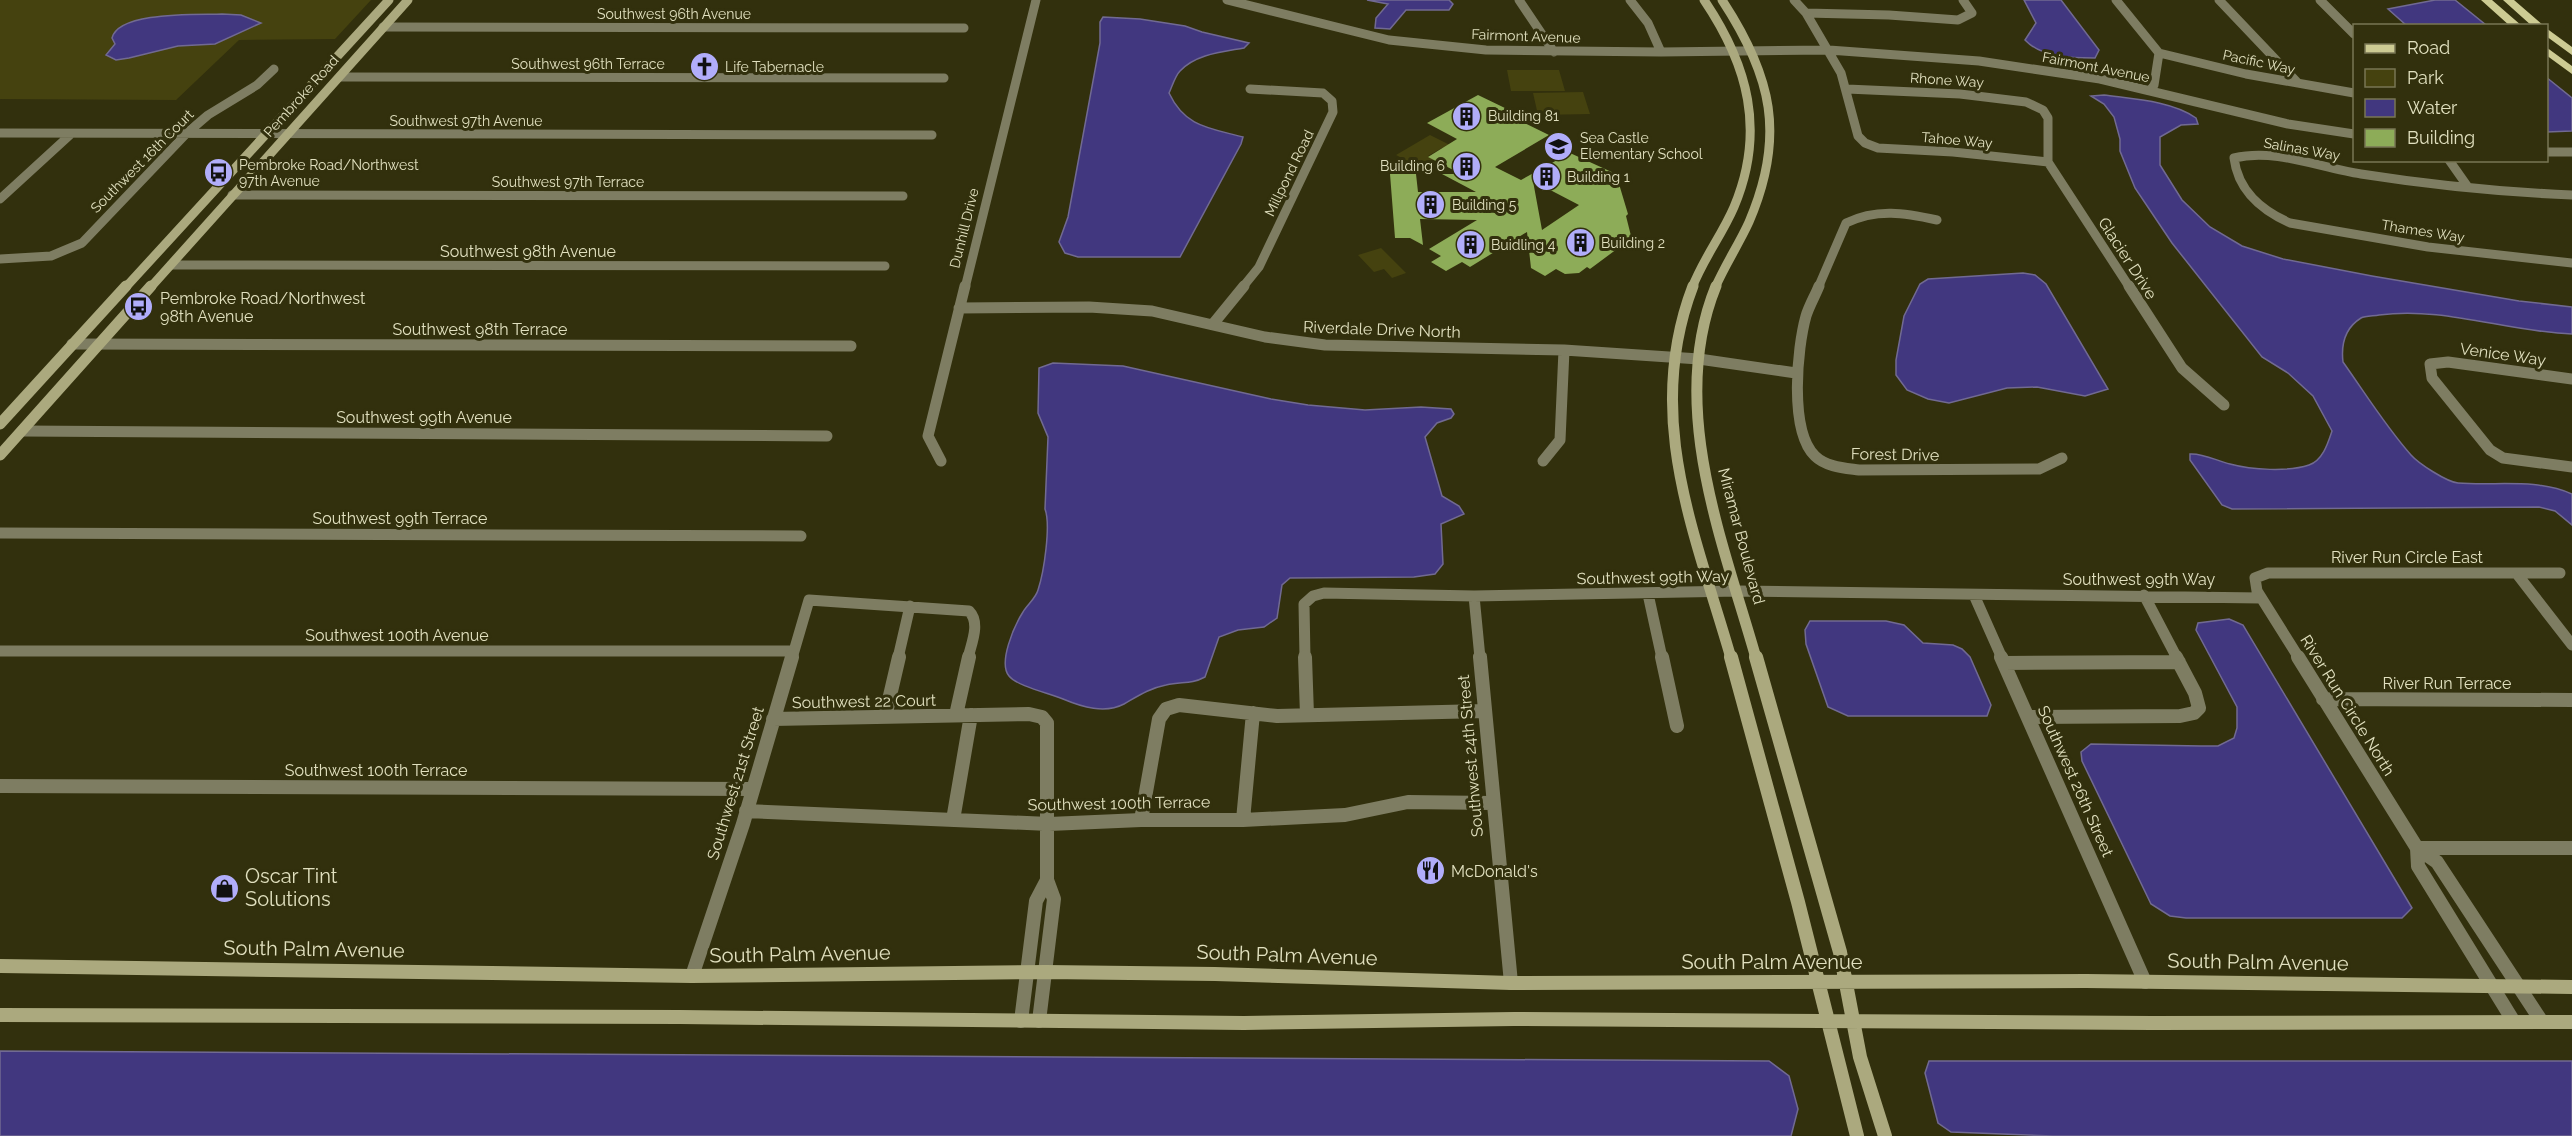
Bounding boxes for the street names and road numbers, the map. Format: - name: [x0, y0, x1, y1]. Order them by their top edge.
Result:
- street label: Southwest 96th Avenue: [597, 6, 751, 22]
- street label: Fairmont Avenue: [1471, 26, 1581, 46]
- street label: Pacific Way: [2221, 47, 2297, 78]
- street label: Fairmont Avenue: [2041, 49, 2151, 85]
- street label: Pembroke Road: [260, 52, 342, 140]
- street label: Southwest 96th Terrace: [511, 56, 665, 72]
- street label: Rhone Way: [1910, 69, 1985, 91]
- street label: Southwest 16th Court: [87, 106, 197, 216]
- street label: Southwest 97th Avenue: [390, 113, 542, 129]
- street label: Millpond Road: [1261, 127, 1317, 219]
- street label: Tahoe Way: [1921, 129, 1994, 151]
- street label: Salinas Way: [2262, 134, 2342, 164]
- street label: Southwest 97th Terrace: [492, 174, 644, 190]
- street label: Dunhill Drive: [946, 186, 982, 270]
- street label: Glacier Drive: [2094, 214, 2161, 303]
- street label: Thames Way: [2380, 217, 2466, 246]
- street label: Southwest 98th Avenue: [440, 242, 616, 261]
- street label: Riverdale Drive North: [1303, 317, 1461, 342]
- street label: Southwest 98th Terrace: [392, 320, 568, 339]
- street label: Venice Way: [2459, 339, 2547, 370]
- street label: Southwest 99th Avenue: [336, 408, 512, 427]
- street label: Forest Drive: [1851, 444, 1939, 465]
- street label: Miramar Boulevard: [1714, 466, 1769, 606]
- street label: Southwest 99th Terrace: [313, 509, 487, 528]
- street label: River Run Circle East: [2331, 548, 2484, 567]
- street label: Southwest 99th Way: [1577, 567, 1730, 588]
- street label: Southwest 99th Way: [2063, 570, 2216, 589]
- street label: Southwest 100th Avenue: [305, 626, 489, 645]
- street label: River Run Circle North: [2296, 631, 2399, 779]
- street label: Southwest 24th Street: [1454, 673, 1487, 838]
- street label: River Run Terrace: [2383, 674, 2511, 693]
- street label: Southwest 22 Court: [792, 691, 937, 712]
- street label: Southwest 26th Street: [2034, 703, 2118, 860]
- street label: Southwest 21st Street: [703, 704, 768, 862]
- street label: Southwest 100th Terrace: [285, 761, 467, 780]
- street label: Southwest 100th Terrace: [1028, 792, 1210, 815]
- street label: South Palm Avenue: [223, 935, 405, 963]
- street label: South Palm Avenue: [709, 940, 891, 968]
- street label: South Palm Avenue: [1196, 940, 1378, 970]
- street label: South Palm Avenue: [2167, 948, 2349, 976]
- street label: South Palm Avenue: [1681, 950, 1863, 974]

